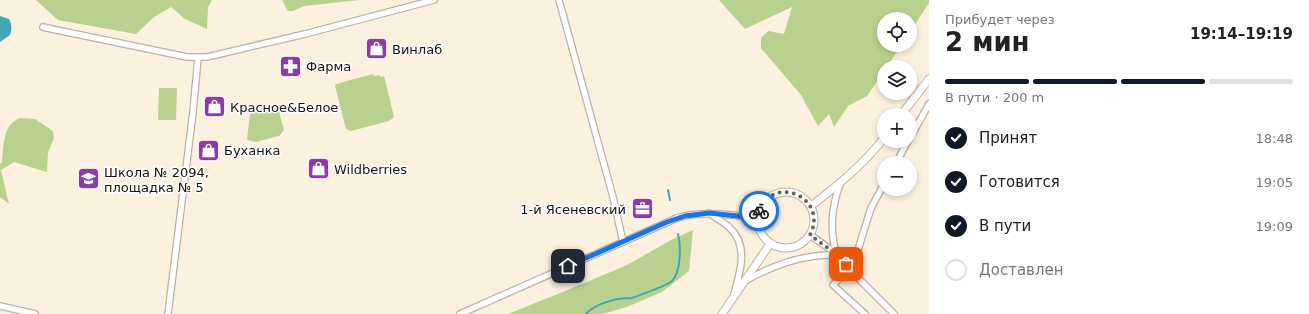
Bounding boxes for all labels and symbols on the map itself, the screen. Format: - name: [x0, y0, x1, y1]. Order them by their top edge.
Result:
- shop icon: Винлаб: [363, 36, 389, 62]
- place label: Винлаб: [392, 42, 442, 57]
- pharmacy icon: Фарма: [278, 53, 304, 79]
- place label: Фарма: [306, 59, 351, 74]
- shop icon: Красное&Белое: [201, 94, 227, 120]
- place label: Красное&Белое: [230, 100, 338, 115]
- shop icon: Буханка: [196, 137, 222, 163]
- place label: Буханка: [224, 143, 281, 158]
- shop icon: Wildberries: [305, 156, 331, 182]
- place label: Wildberries: [334, 162, 407, 177]
- place label: Школа № 2094, площадка № 5: [104, 165, 209, 195]
- school or university icon: Школа № 2094, площадка № 5: [76, 166, 102, 192]
- courier: [739, 191, 779, 231]
- office icon: 1-й Ясеневский: [629, 196, 655, 222]
- place label: 1-й Ясеневский: [520, 202, 626, 217]
- pin: [829, 247, 863, 281]
- pin: [551, 249, 585, 283]

